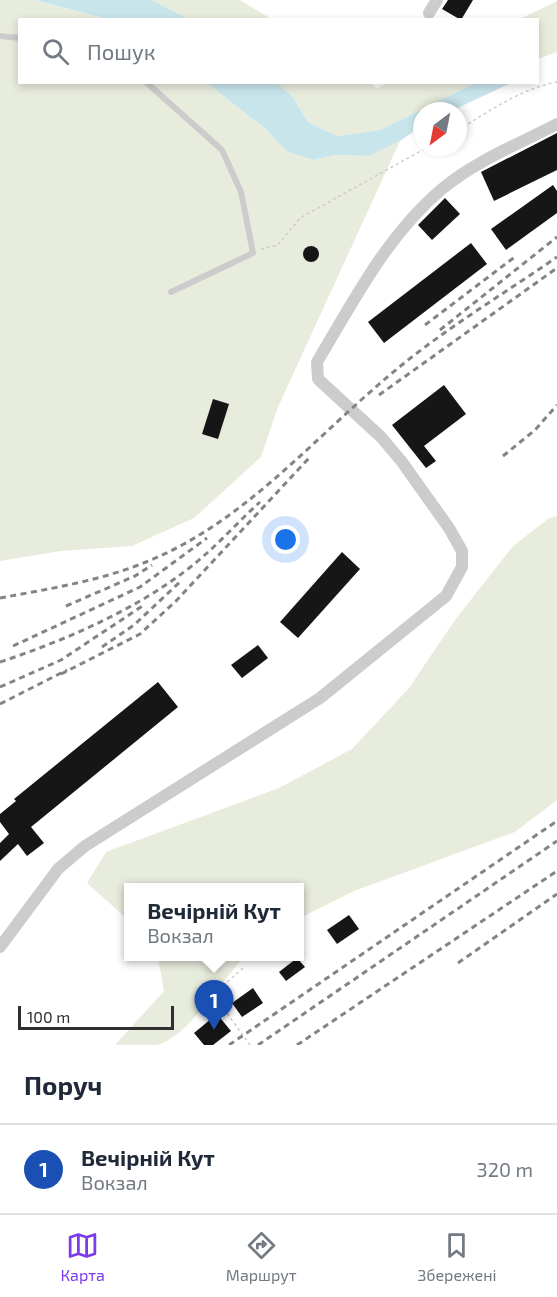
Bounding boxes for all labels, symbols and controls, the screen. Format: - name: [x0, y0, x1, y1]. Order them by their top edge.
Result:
- search box: [18, 18, 539, 84]
- icon: search: [39, 35, 72, 68]
- text: Пошук: [87, 38, 156, 64]
- north arrow: [413, 102, 467, 156]
- your location: [271, 525, 300, 554]
- popup: [124, 883, 304, 961]
- text: Вечірній Кут: [147, 897, 281, 923]
- text: Вокзал: [147, 923, 214, 947]
- pin: 1: [194, 980, 234, 1030]
- scale bar: [18, 1003, 174, 1030]
- text: 100 m: [27, 1007, 70, 1026]
- text: Поруч: [24, 1069, 102, 1100]
- text: Вечірній Кут: [81, 1144, 215, 1170]
- text: 1: [39, 1157, 48, 1181]
- text: 320 m: [477, 1157, 533, 1181]
- text: Вокзал: [81, 1170, 148, 1194]
- tab: Карта: [60, 1229, 105, 1284]
- tab: Маршрут: [226, 1229, 297, 1284]
- tab: Збережені: [417, 1229, 497, 1284]

